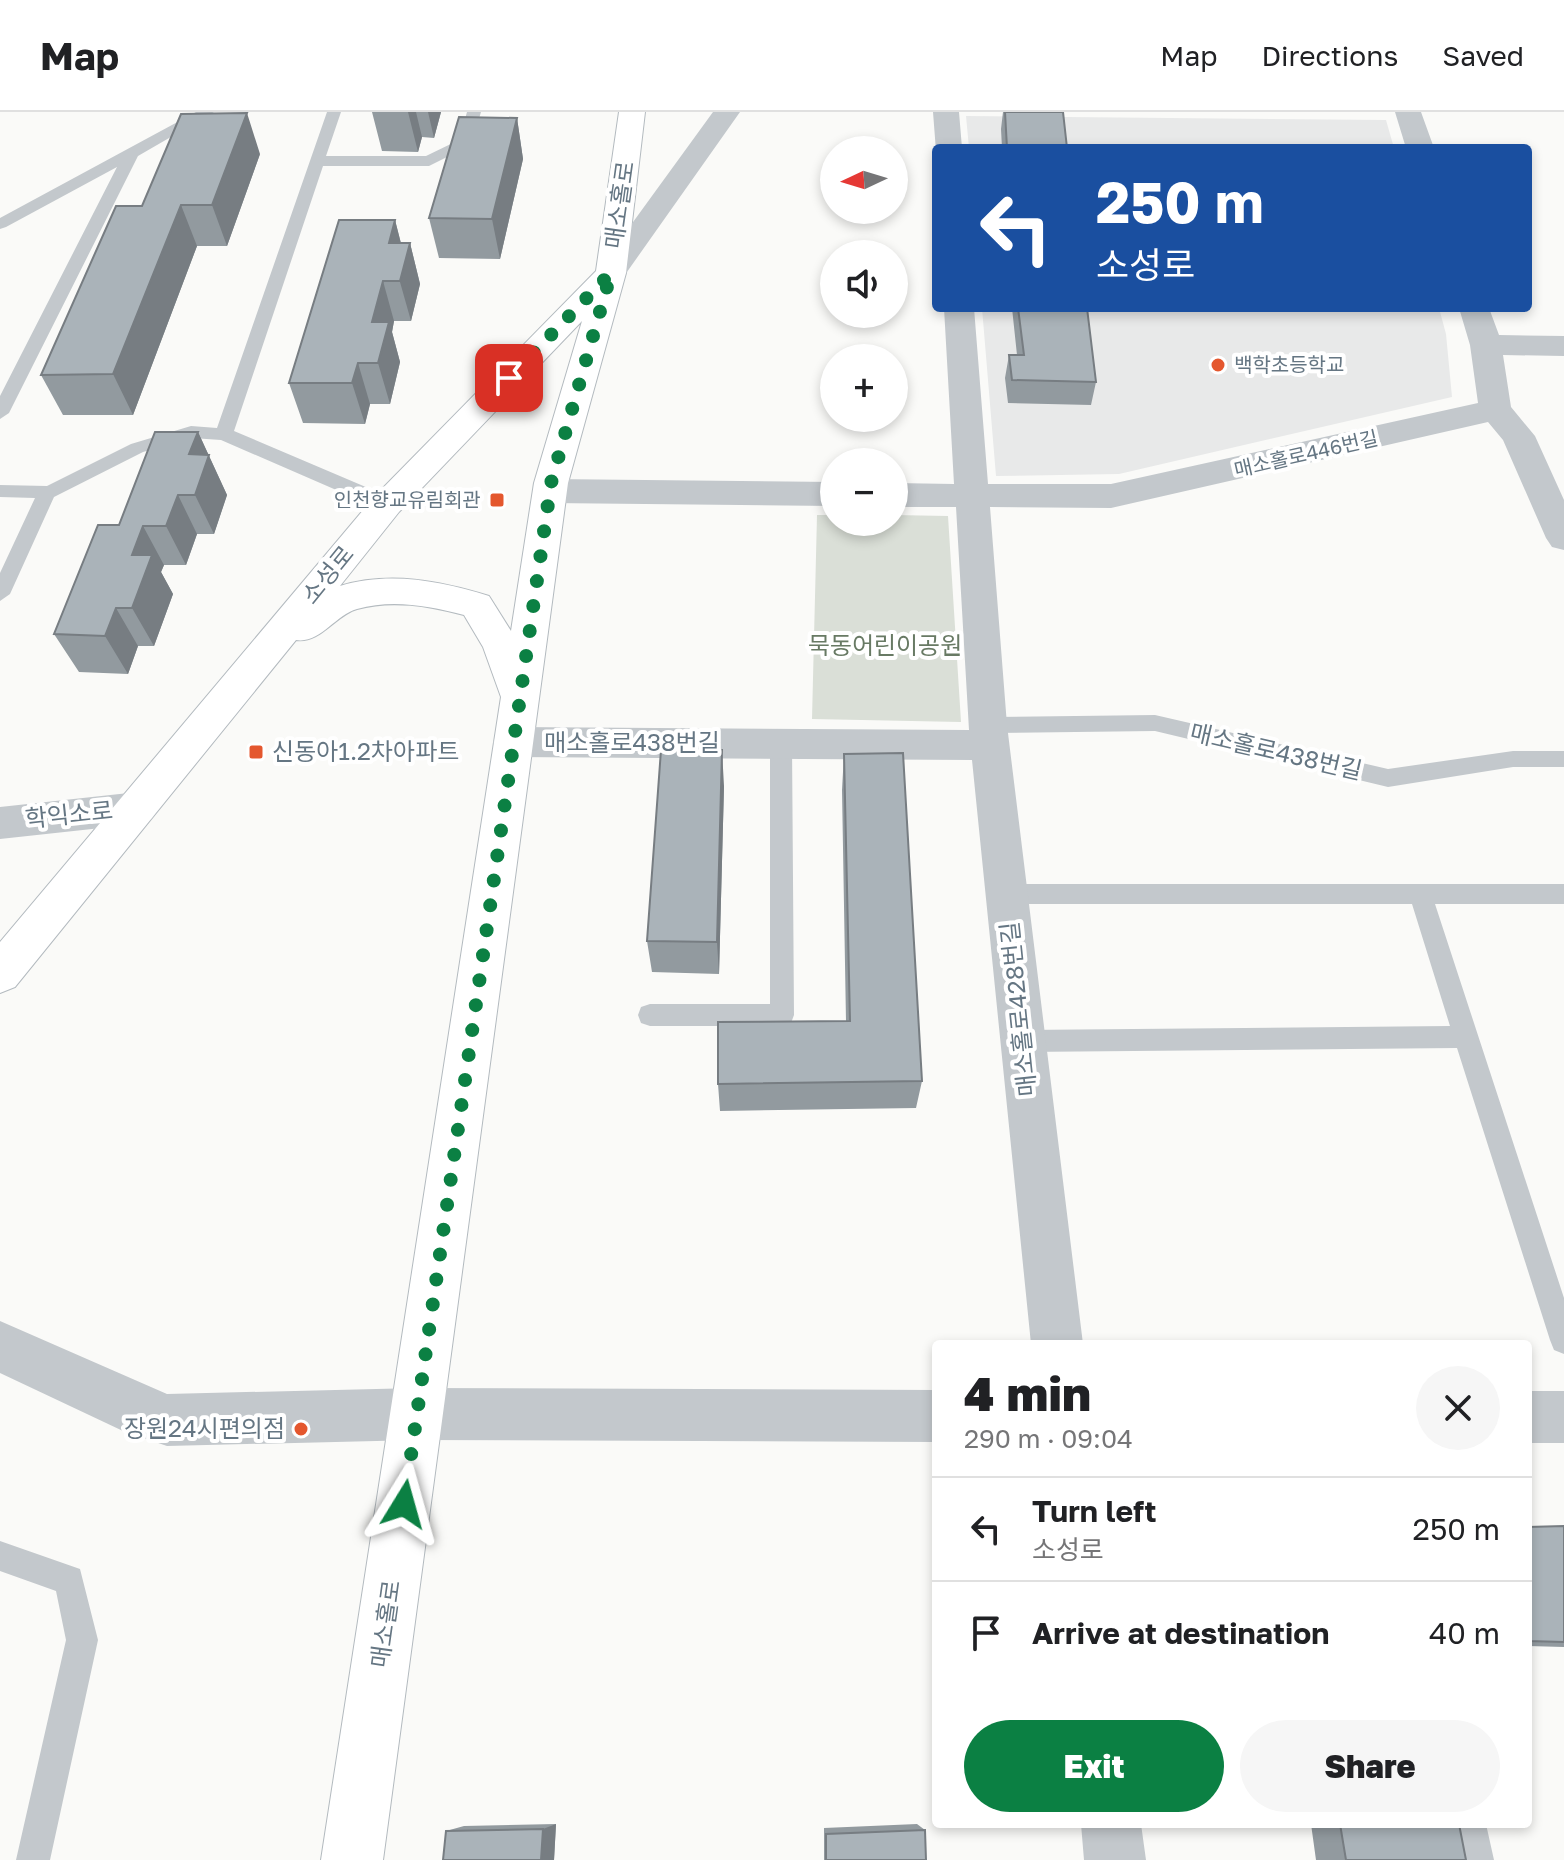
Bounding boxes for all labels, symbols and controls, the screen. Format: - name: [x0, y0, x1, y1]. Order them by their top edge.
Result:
- text: Map: [40, 33, 119, 78]
- text: Map: [1160, 39, 1217, 72]
- text: Directions: [1261, 39, 1398, 72]
- text: Saved: [1442, 39, 1524, 72]
- north arrow: [820, 136, 908, 224]
- map controls: [820, 136, 908, 536]
- street label: 매소홀로: [598, 159, 639, 251]
- text: 250 m: [1096, 168, 1264, 235]
- icon: left: [964, 176, 1068, 280]
- button: sound: [820, 240, 908, 328]
- text: 소성로: [1096, 243, 1195, 286]
- pin: [475, 344, 543, 412]
- button: +: [820, 344, 908, 432]
- place label: 백학초등학교: [1234, 352, 1344, 376]
- icon: arrive: [487, 356, 531, 400]
- marker: 백학초등학교: [1209, 356, 1227, 374]
- street label: 매소홀로446번길: [1232, 425, 1380, 481]
- button: −: [820, 448, 908, 536]
- place label: 인천향교유림회관: [334, 487, 481, 511]
- marker: 인천향교유림회관: [488, 491, 506, 509]
- street label: 소성로: [295, 539, 359, 609]
- park label: 묵동어린이공원: [808, 630, 962, 659]
- street label: 매소홀로438번길: [1187, 717, 1365, 784]
- street label: 매소홀로438번길: [544, 727, 720, 756]
- place label: 신동아1.2차아파트: [272, 736, 459, 765]
- marker: 신동아1.2차아파트: [247, 743, 265, 761]
- street label: 학익소로: [23, 794, 114, 833]
- street label: 매소홀로428번길: [994, 920, 1041, 1098]
- text: 4 min: [964, 1364, 1091, 1422]
- button: close: [1416, 1366, 1500, 1450]
- place label: 장원24시편의점: [124, 1413, 285, 1442]
- marker: 장원24시편의점: [292, 1420, 310, 1438]
- text: 290 m · 09:04: [964, 1423, 1133, 1454]
- position arrow: [362, 1462, 446, 1546]
- text: Turn left: [1032, 1493, 1157, 1529]
- icon: left: [964, 1507, 1008, 1551]
- text: 250 m: [1413, 1511, 1500, 1547]
- text: 소성로: [1032, 1534, 1104, 1565]
- street label: 매소홀로: [364, 1578, 405, 1670]
- icon: arrive: [964, 1611, 1008, 1655]
- text: Arrive at destination: [1032, 1615, 1329, 1651]
- text: 40 m: [1429, 1615, 1500, 1651]
- button: Exit: [964, 1720, 1224, 1812]
- button: Share: [1240, 1720, 1500, 1812]

